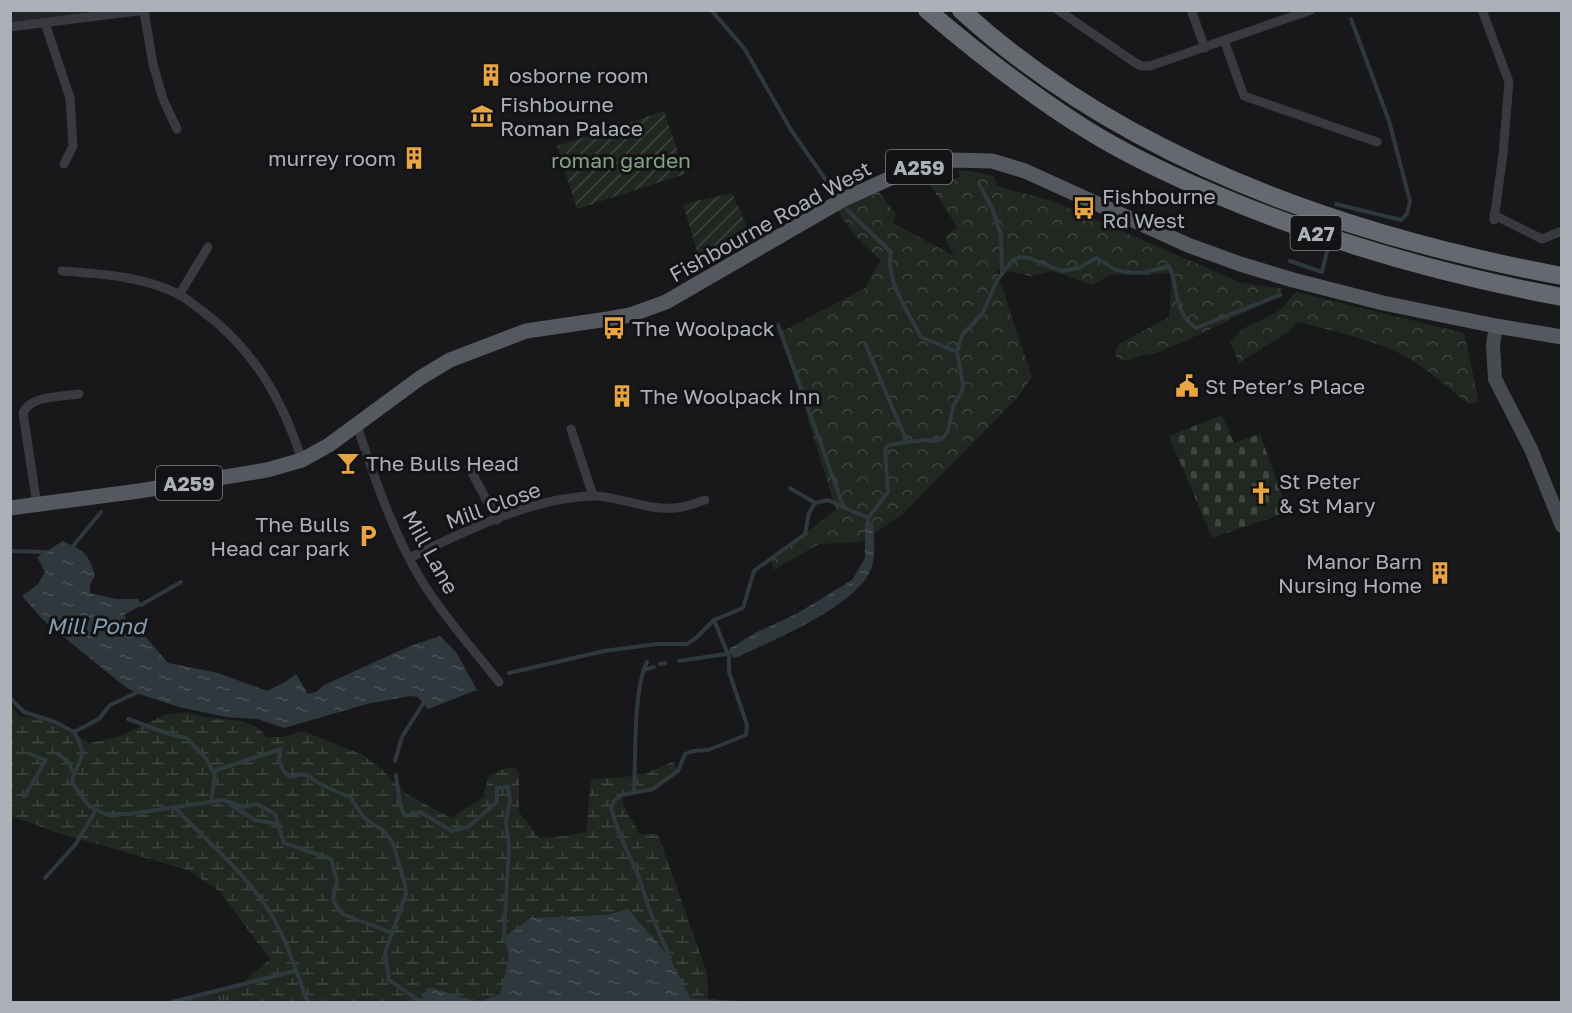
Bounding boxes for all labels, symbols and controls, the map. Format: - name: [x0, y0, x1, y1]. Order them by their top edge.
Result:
- building icon: osborne room: [478, 62, 504, 88]
- place label: osborne room: [509, 62, 649, 88]
- place label: Fishbourne Roman Palace: [500, 91, 643, 141]
- museum icon: Fishbourne Roman Palace: [469, 103, 495, 129]
- place label: murrey room: [268, 145, 396, 171]
- building icon: murrey room: [401, 145, 427, 171]
- park label: roman garden: [551, 147, 691, 173]
- road number: A259: [886, 150, 952, 184]
- street label: Fishbourne Road West: [665, 155, 875, 287]
- place label: Fishbourne Rd West: [1102, 183, 1216, 233]
- bus stop icon: Fishbourne Rd West: [1071, 195, 1097, 221]
- road number: A27: [1290, 216, 1342, 250]
- bus stop icon: The Woolpack: [601, 315, 627, 341]
- place label: The Woolpack: [632, 315, 775, 341]
- public building icon: St Peter’s Place: [1174, 373, 1200, 399]
- place label: St Peter’s Place: [1205, 373, 1365, 399]
- building icon: The Woolpack Inn: [609, 383, 635, 409]
- place label: The Woolpack Inn: [640, 383, 820, 409]
- bar icon: The Bulls Head: [335, 450, 361, 476]
- place label: The Bulls Head: [366, 450, 519, 476]
- road number: A259: [156, 466, 222, 500]
- place label: St Peter & St Mary: [1279, 468, 1376, 518]
- street label: Mill Close: [442, 476, 544, 534]
- church icon: St Peter & St Mary: [1248, 480, 1274, 506]
- street label: Mill Lane: [397, 506, 465, 598]
- place label: The Bulls Head car park: [210, 511, 350, 561]
- parking icon: The Bulls Head car park: [355, 523, 381, 549]
- place label: Manor Barn Nursing Home: [1278, 548, 1422, 598]
- building icon: Manor Barn Nursing Home: [1427, 560, 1453, 586]
- water label: Mill Pond: [47, 612, 148, 639]

